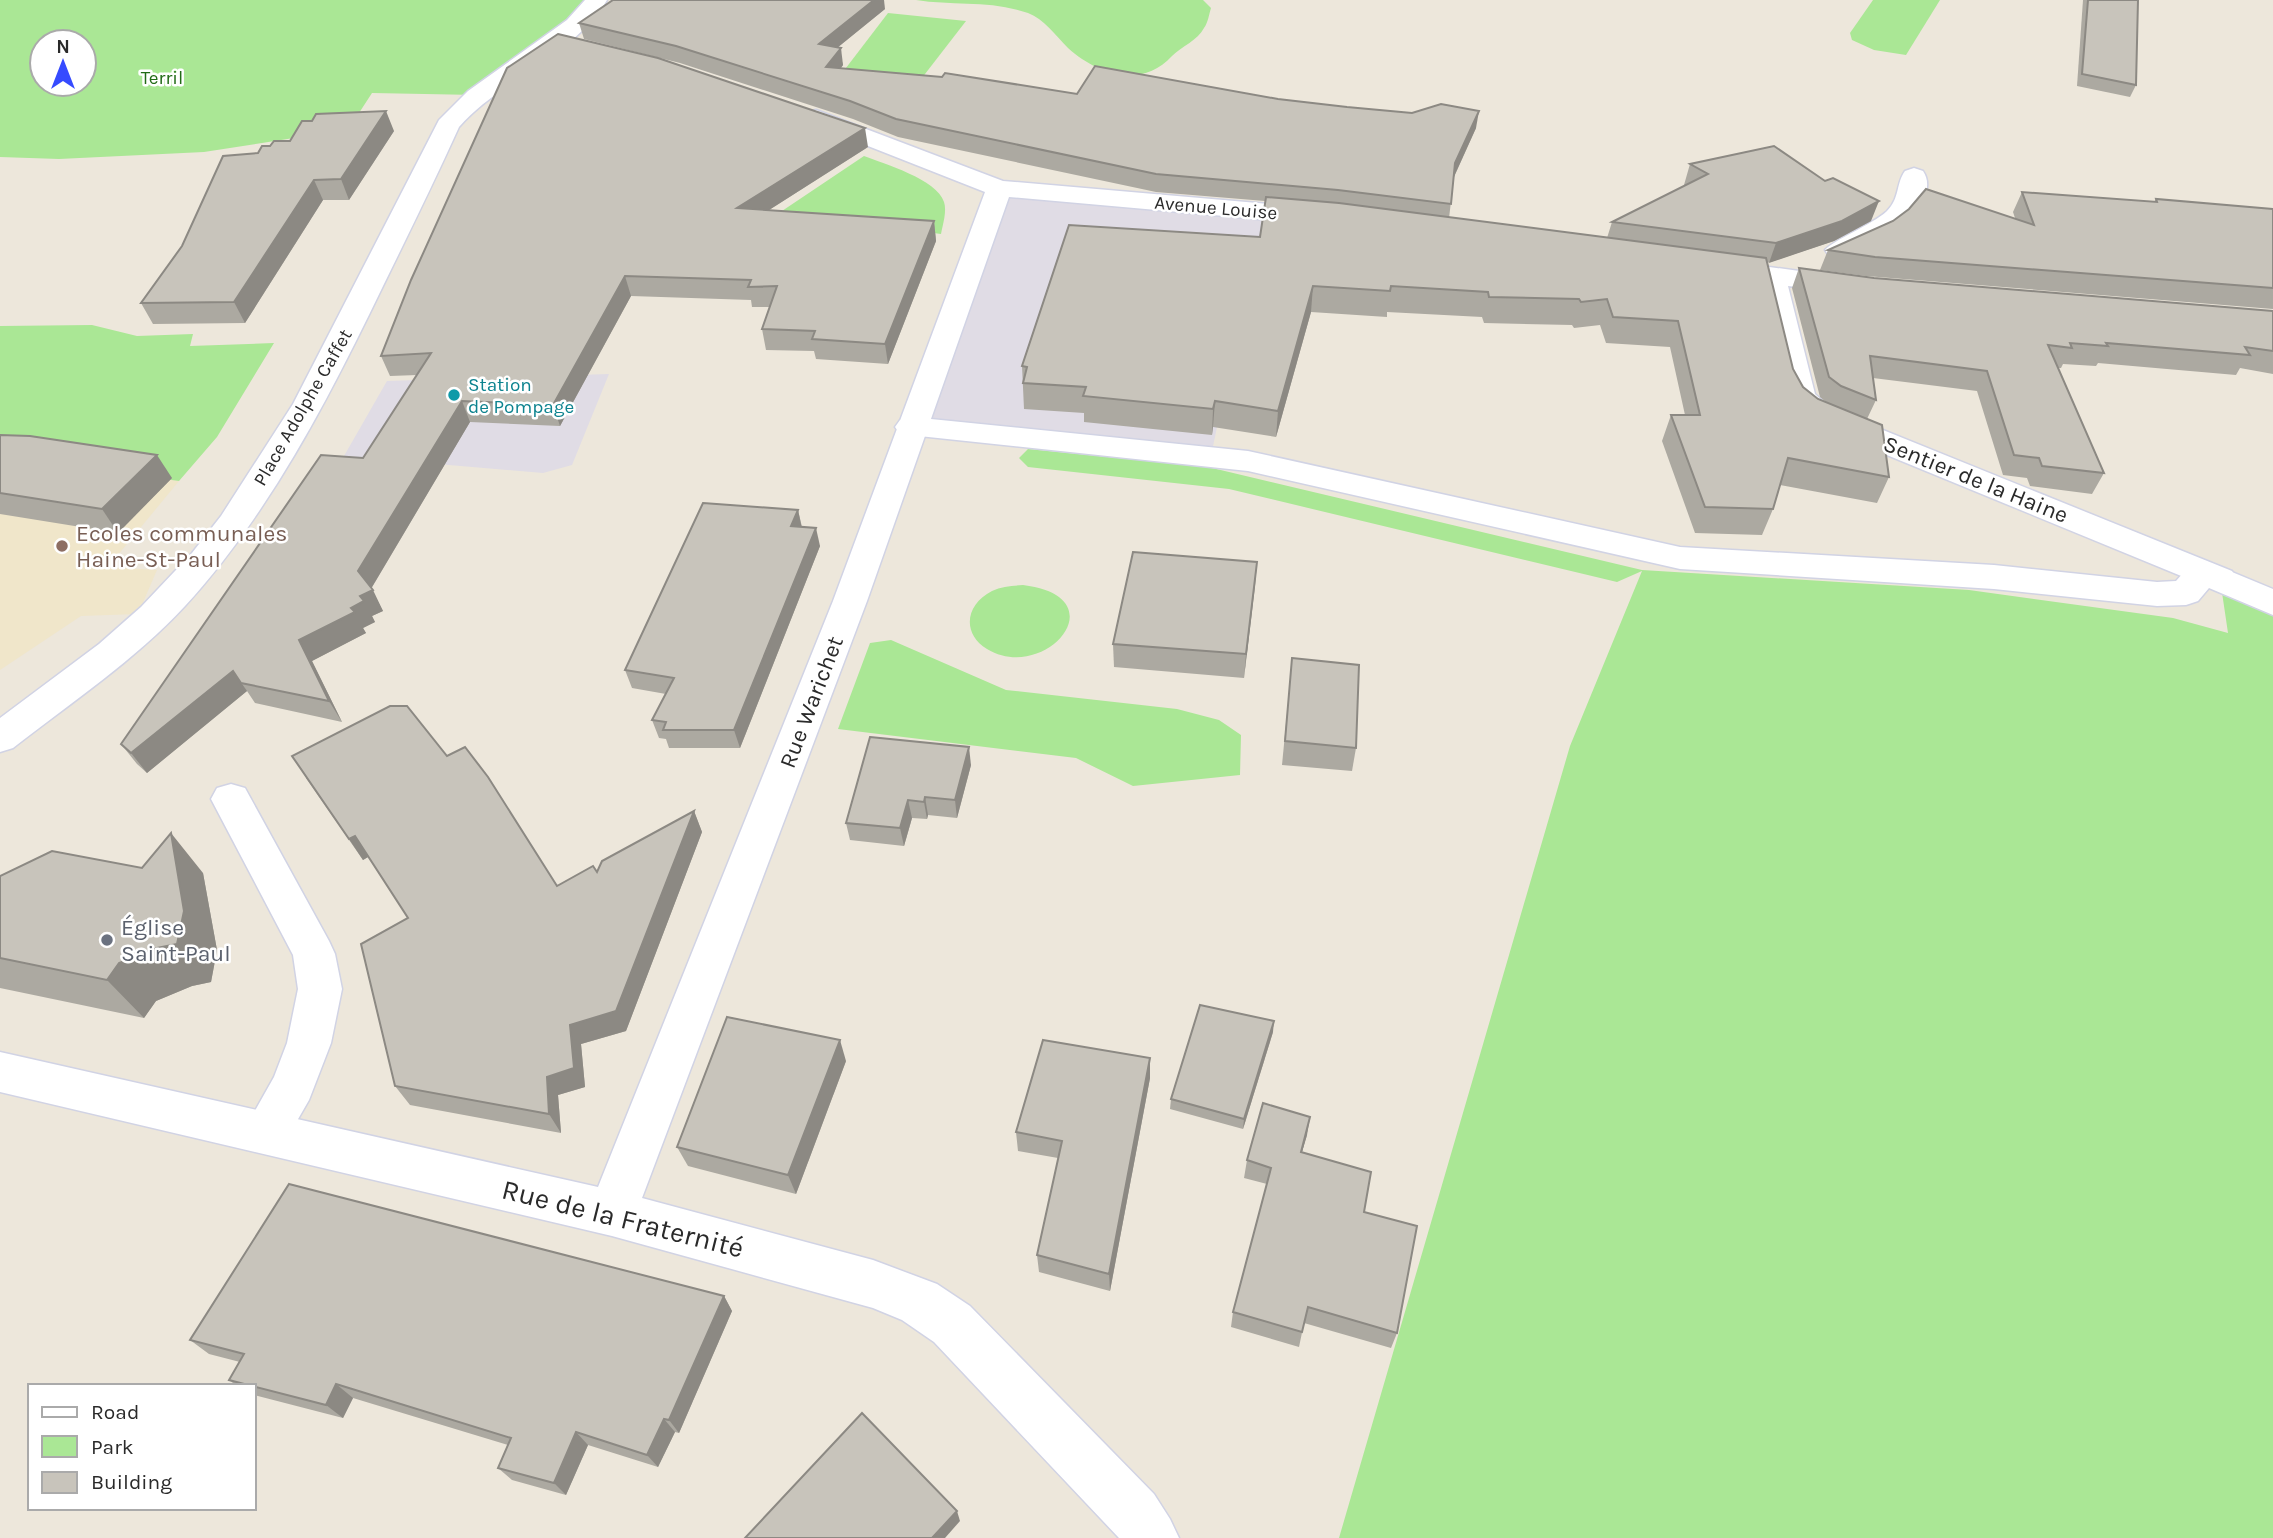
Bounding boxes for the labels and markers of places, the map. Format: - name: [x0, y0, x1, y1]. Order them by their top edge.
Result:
- place label: Station de Pompage: [468, 374, 574, 418]
- marker: Station de Pompage: [446, 387, 462, 403]
- place label: Ecoles communales Haine-St-Paul: [76, 520, 287, 573]
- marker: Ecoles communales Haine-St-Paul: [54, 538, 70, 554]
- place label: Église Saint-Paul: [121, 914, 231, 967]
- marker: Église Saint-Paul: [99, 932, 115, 948]

